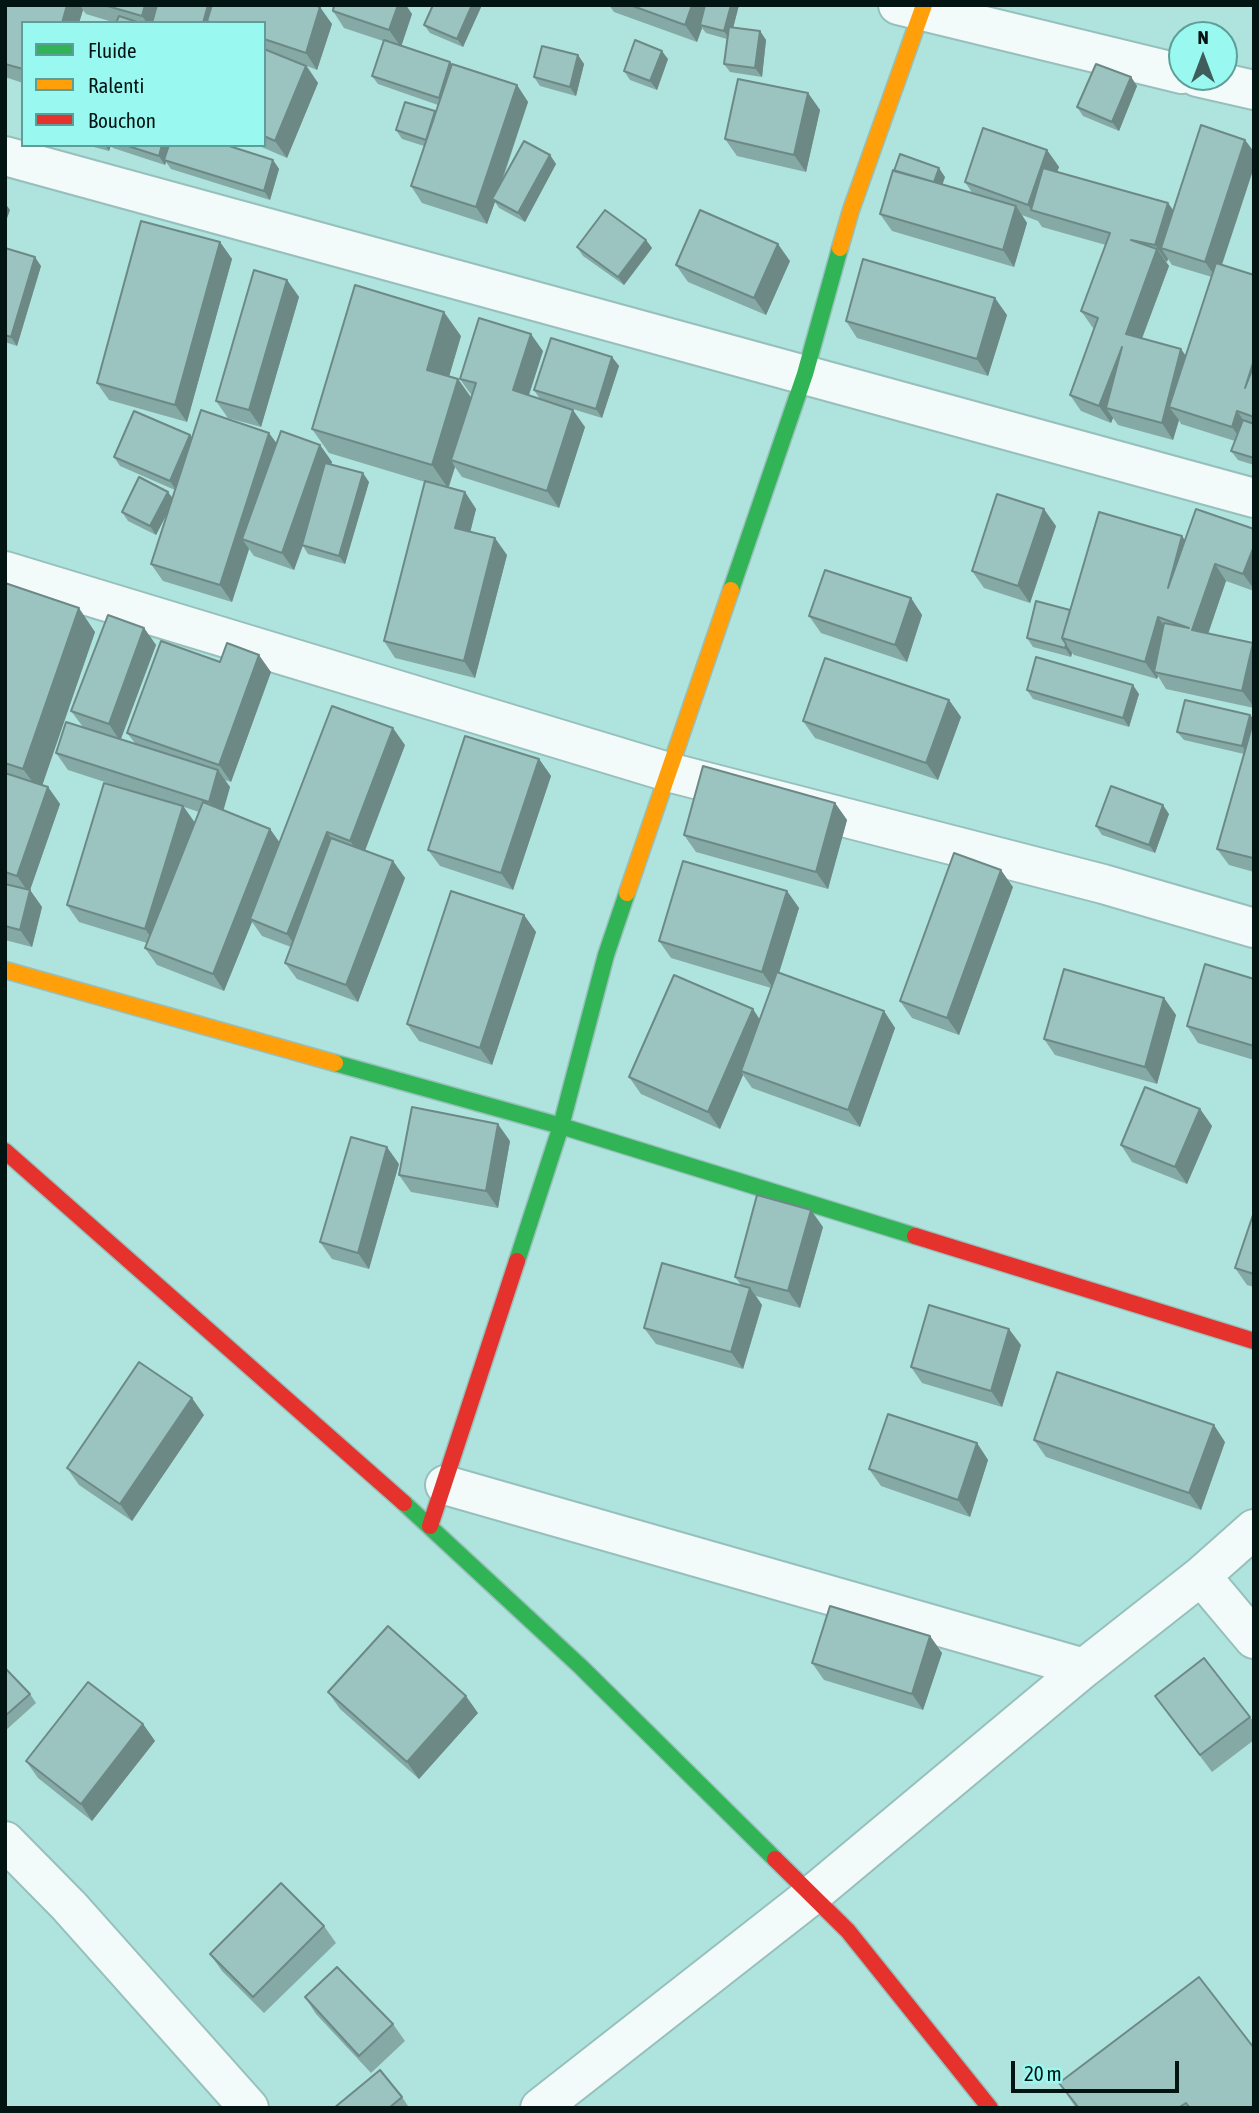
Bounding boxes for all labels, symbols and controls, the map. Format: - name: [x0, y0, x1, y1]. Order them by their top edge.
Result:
- legend: [21, 21, 266, 147]
- north arrow: [1168, 21, 1238, 91]
- text: N: [1197, 26, 1209, 48]
- text: Fluide: [88, 38, 137, 62]
- text: Ralenti: [88, 73, 144, 97]
- text: Bouchon: [88, 108, 156, 132]
- scale bar: [1014, 2046, 1182, 2090]
- text: 20 m: [1024, 2061, 1062, 2085]

